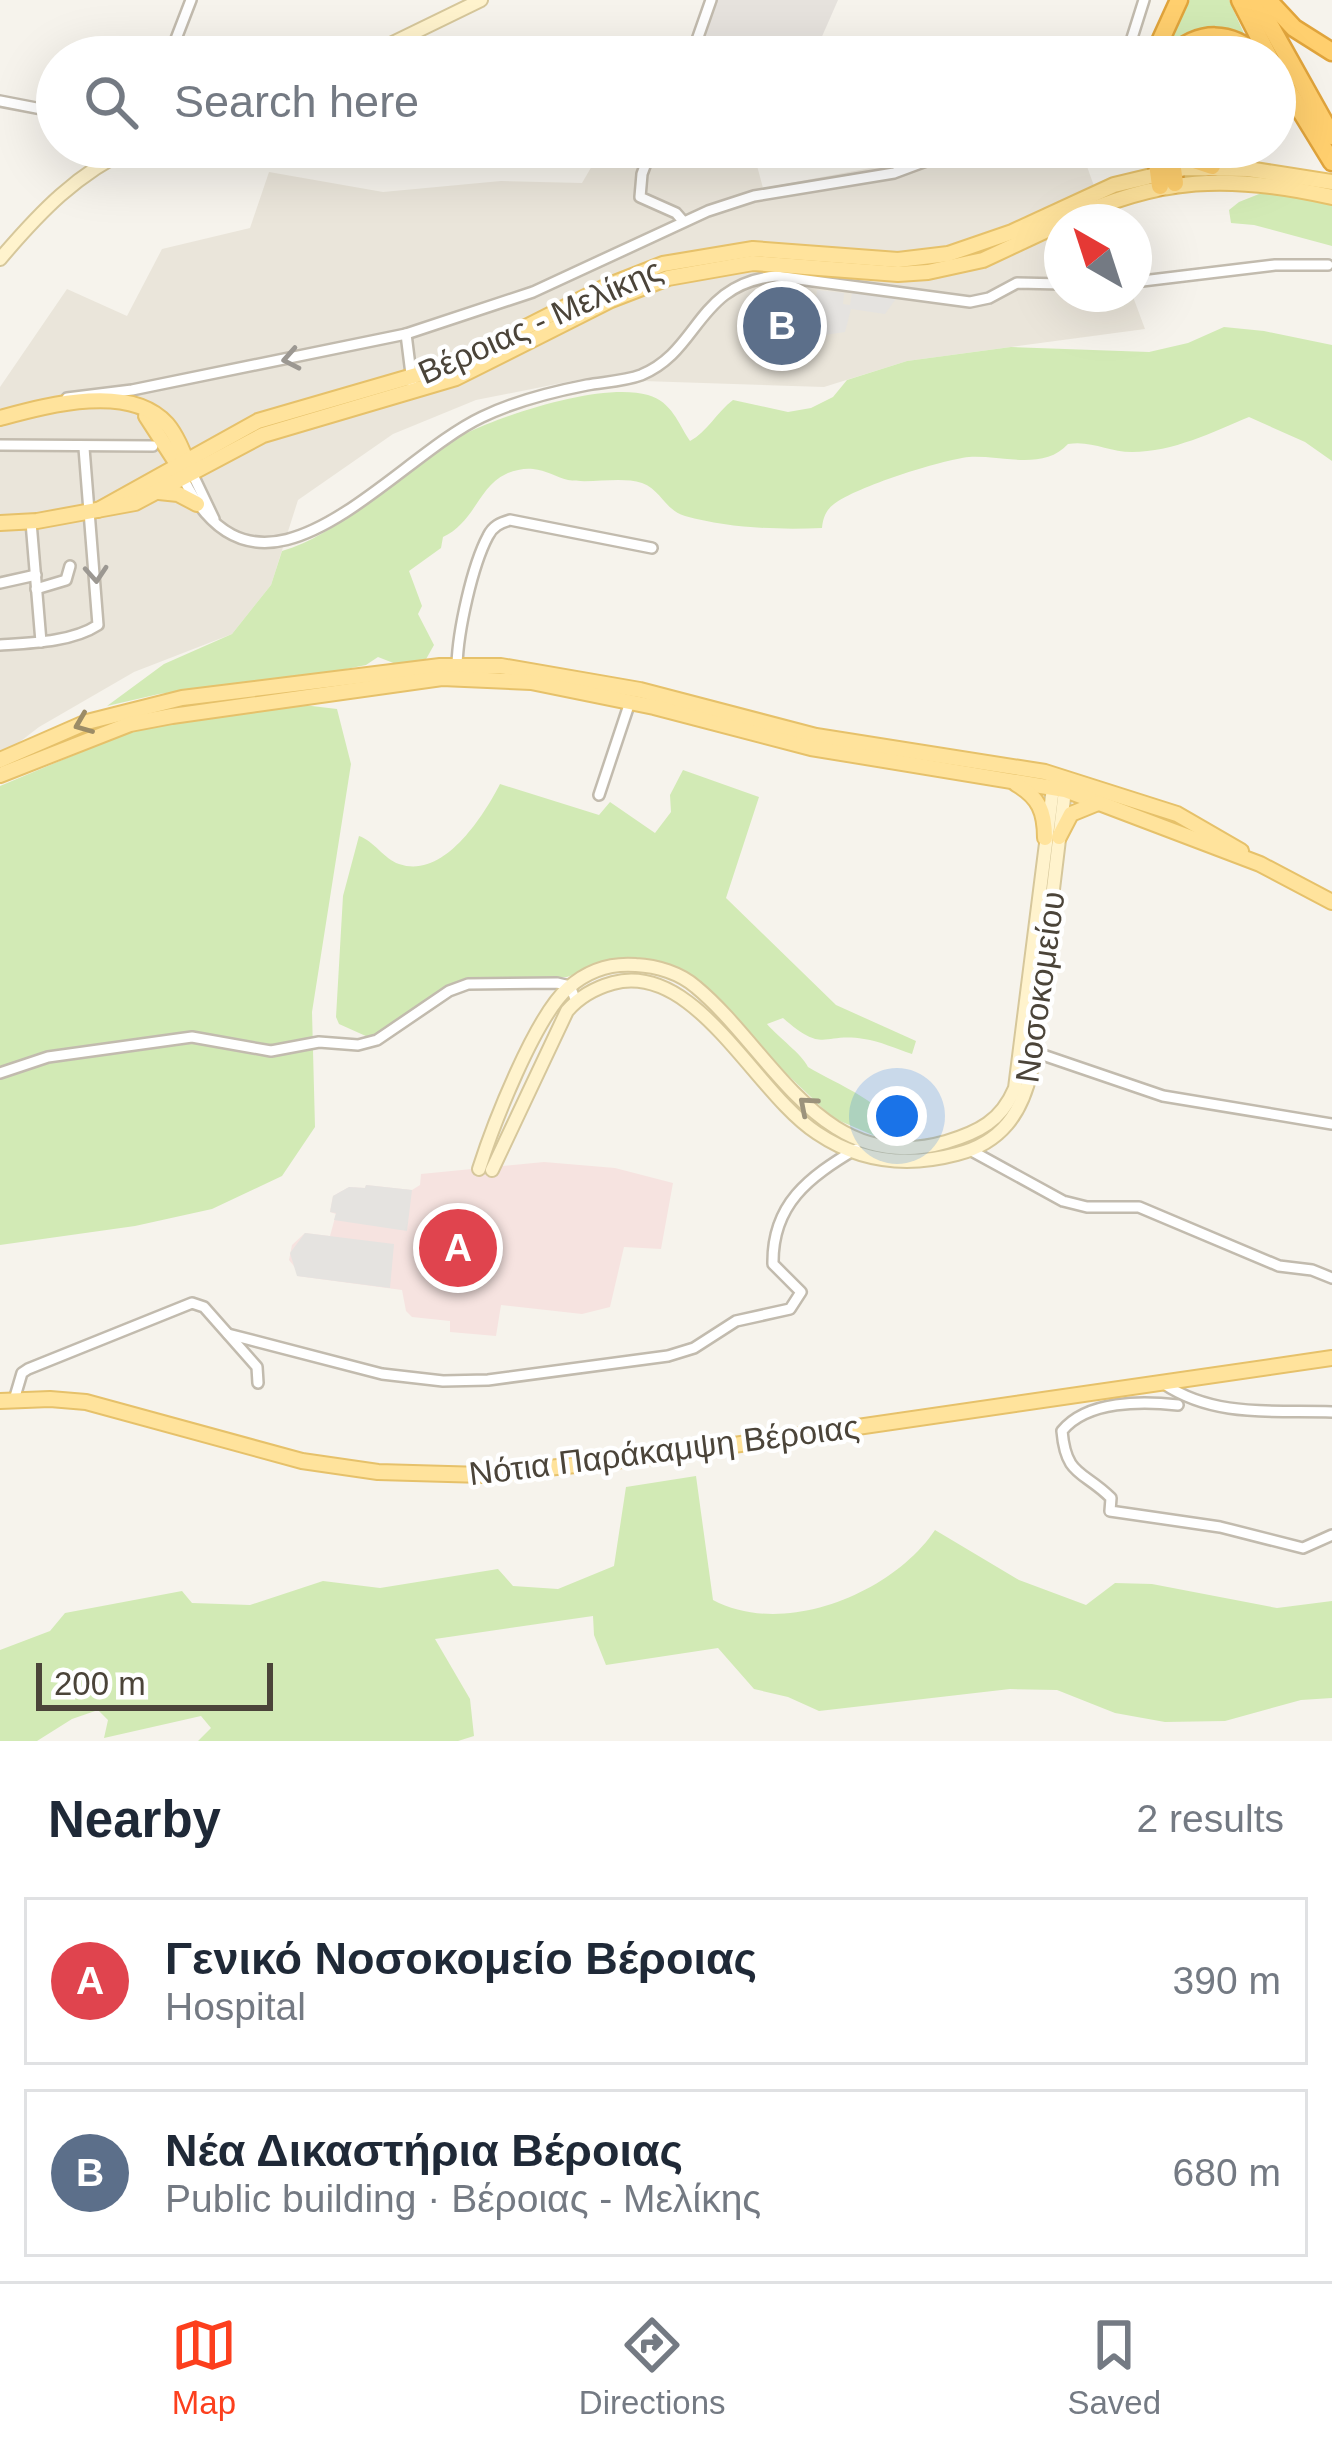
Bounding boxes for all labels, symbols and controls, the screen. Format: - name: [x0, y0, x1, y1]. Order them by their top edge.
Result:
- search box: [36, 36, 1296, 168]
- icon: search: [78, 69, 144, 135]
- text: Search here: [174, 76, 419, 127]
- north arrow: [1044, 204, 1152, 312]
- street label: Βέροιας - Μελίκης: [413, 251, 667, 391]
- pin: B: [743, 281, 821, 371]
- one-way arrow: [282, 345, 302, 371]
- one-way arrow: [83, 565, 108, 584]
- one-way arrow: [74, 710, 95, 734]
- street label: Νοσοκομείου: [1008, 889, 1072, 1085]
- your location: [867, 1086, 927, 1146]
- one-way arrow: [799, 1098, 821, 1119]
- pin: A: [419, 1203, 497, 1293]
- street label: Νότια Παράκαμψη Βέροιας: [467, 1408, 861, 1492]
- scale bar: [36, 1657, 273, 1710]
- text: 200 m: [54, 1665, 146, 1702]
- text: Nearby: [48, 1791, 221, 1848]
- text: 2 results: [1137, 1797, 1284, 1840]
- text: Γενικό Νοσοκομείο Βέροιας: [165, 1933, 757, 1984]
- text: A: [76, 1959, 104, 2002]
- text: 390 m: [1173, 1959, 1281, 2002]
- text: Hospital: [165, 1985, 306, 2028]
- text: Νέα Δικαστήρια Βέροιας: [165, 2125, 683, 2176]
- text: B: [76, 2151, 104, 2194]
- text: 680 m: [1173, 2151, 1281, 2194]
- text: Public building · Βέροιας - Μελίκης: [165, 2177, 761, 2220]
- tab: Map: [171, 2312, 237, 2422]
- tab: Directions: [579, 2312, 726, 2422]
- tab: Saved: [1067, 2312, 1161, 2422]

